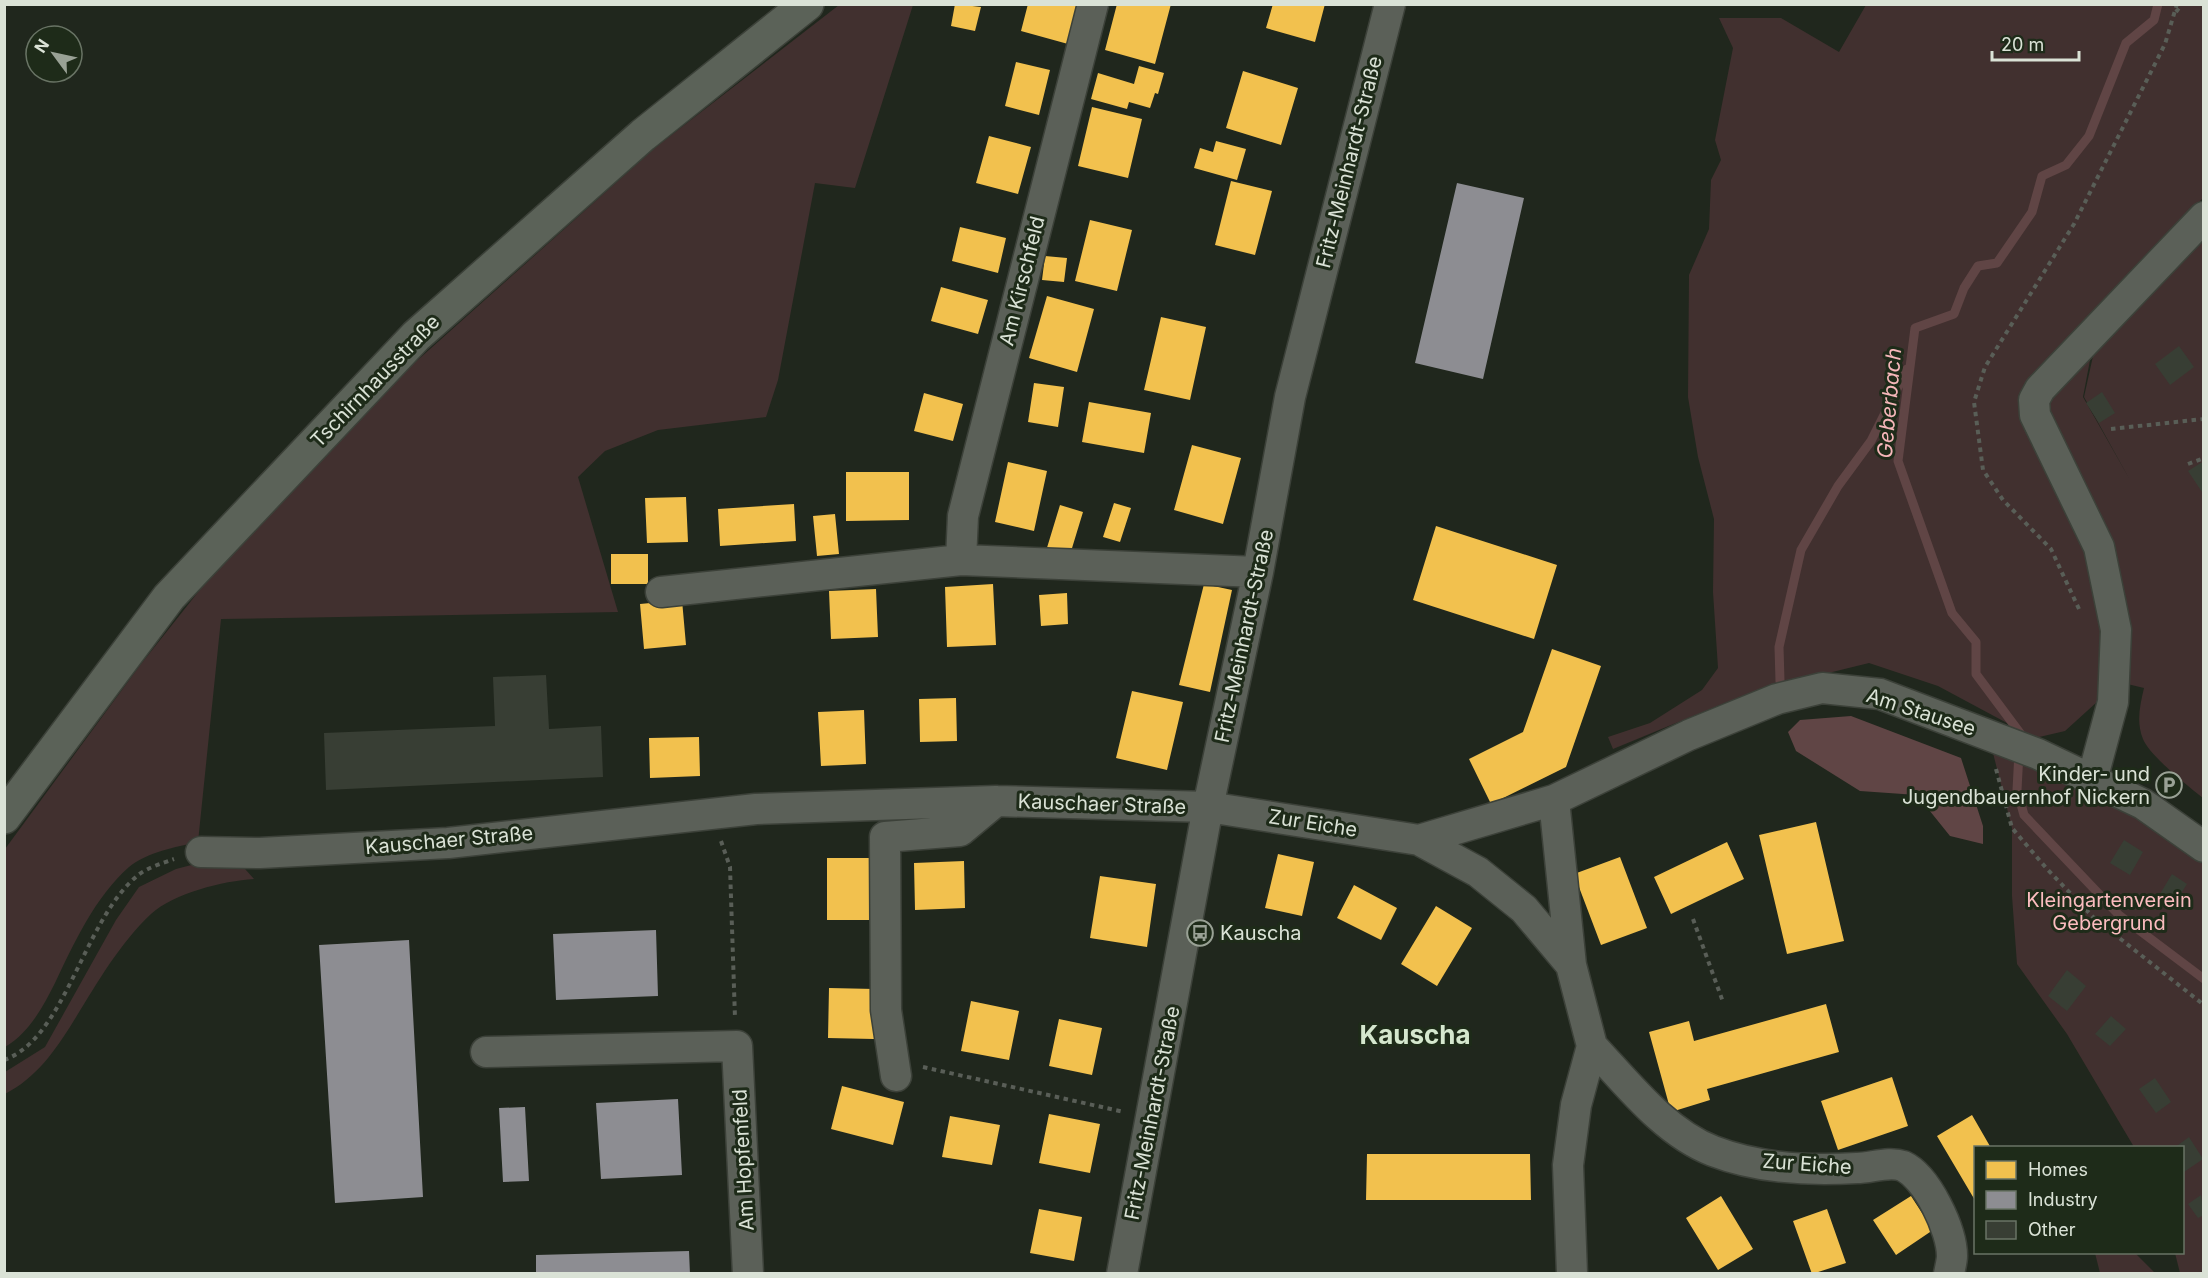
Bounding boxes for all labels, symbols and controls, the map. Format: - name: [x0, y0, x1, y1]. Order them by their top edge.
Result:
- north arrow: [24, 24, 84, 84]
- scale bar: [1992, 24, 2079, 62]
- text: 20 m: [2001, 34, 2044, 55]
- text: N: [30, 35, 53, 56]
- street label: Fritz-Meinhardt-Straße: [1311, 54, 1387, 270]
- street label: Am Kirschfeld: [994, 214, 1050, 348]
- street label: Tschirnhausstraße: [306, 310, 444, 452]
- water label: Geberbach: [1872, 347, 1906, 459]
- street label: Fritz-Meinhardt-Straße: [1210, 527, 1278, 745]
- street label: Am Stausee: [1863, 683, 1979, 741]
- place label: Kinder- und Jugendbauernhof Nickern: [1902, 762, 2150, 809]
- parking icon: Kinder- und Jugendbauernhof Nickern: [2154, 770, 2184, 800]
- street label: Kauschaer Straße: [1017, 789, 1187, 819]
- street label: Zur Eiche: [1267, 804, 1359, 842]
- street label: Kauschaer Straße: [364, 821, 534, 859]
- park label: Kleingartenverein Gebergrund: [2026, 888, 2192, 935]
- bus stop icon: Kauscha: [1185, 918, 1215, 948]
- place label: Kauscha: [1220, 921, 1302, 945]
- street label: Fritz-Meinhardt-Straße: [1119, 1004, 1185, 1222]
- district label: Kauscha: [1359, 1019, 1471, 1050]
- street label: Am Hopfenfeld: [727, 1089, 759, 1231]
- legend: [1974, 1146, 2184, 1254]
- street label: Zur Eiche: [1762, 1149, 1852, 1179]
- text: Homes: [2028, 1159, 2088, 1180]
- text: Industry: [2028, 1189, 2098, 1210]
- text: Other: [2028, 1219, 2076, 1240]

